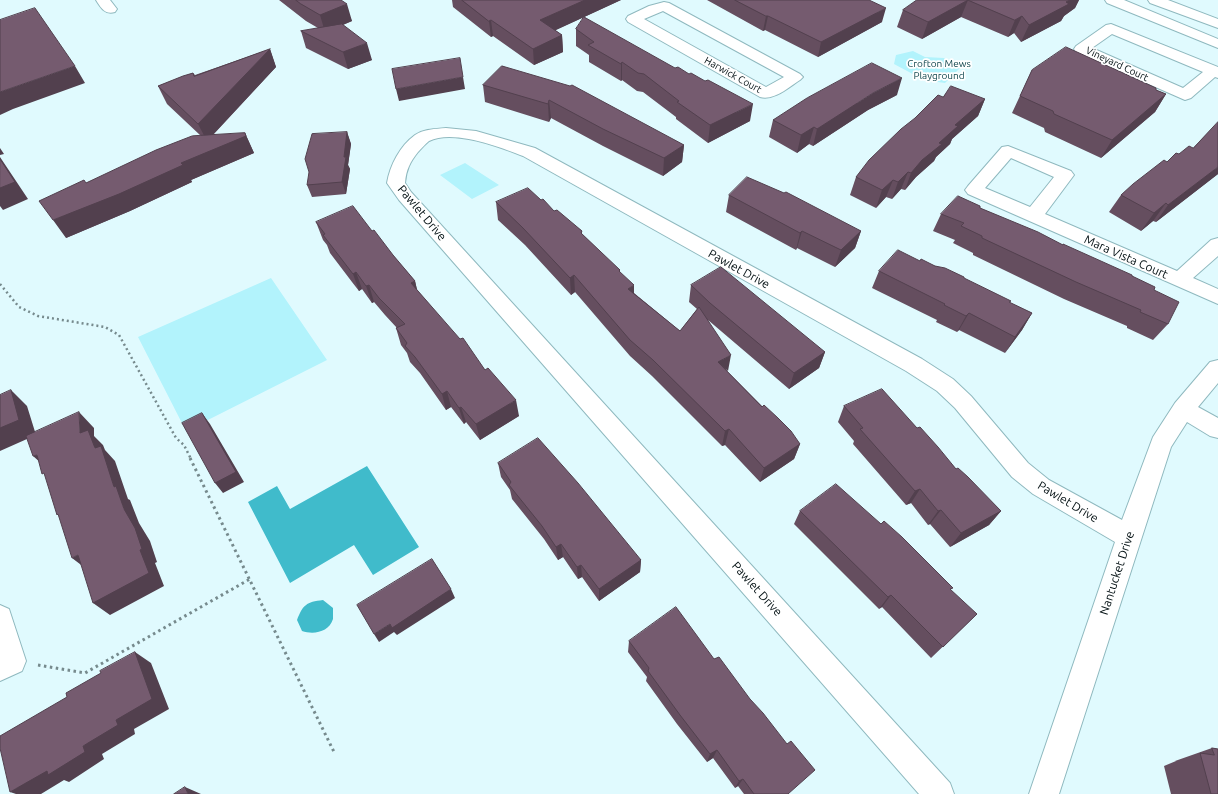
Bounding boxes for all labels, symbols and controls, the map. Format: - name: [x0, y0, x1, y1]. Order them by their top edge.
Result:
- street label: Vineyard Court: [1084, 44, 1150, 84]
- street label: Harwick Court: [702, 54, 764, 96]
- park label: Crofton Mews Playground: [907, 58, 971, 82]
- street label: Pawlet Drive: [395, 182, 449, 244]
- street label: Mara Vista Court: [1082, 232, 1170, 282]
- street label: Pawlet Drive: [706, 246, 772, 292]
- street label: Pawlet Drive: [1035, 478, 1101, 526]
- street label: Nantucket Drive: [1097, 529, 1137, 617]
- street label: Pawlet Drive: [729, 559, 785, 619]

